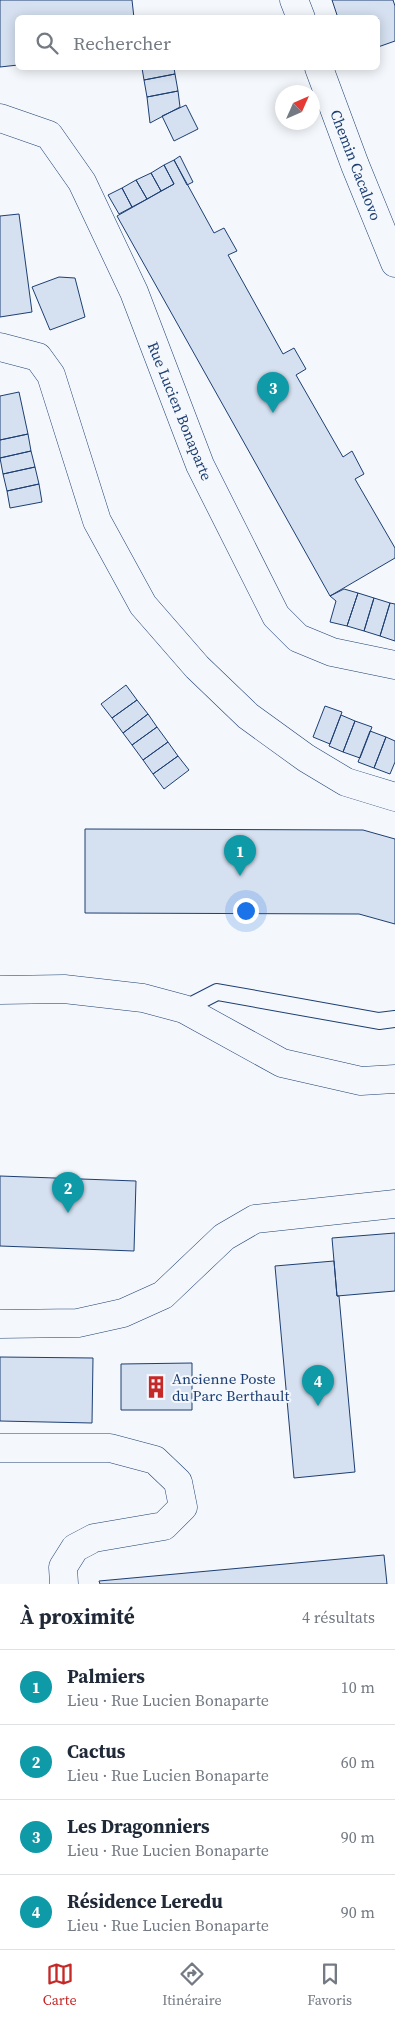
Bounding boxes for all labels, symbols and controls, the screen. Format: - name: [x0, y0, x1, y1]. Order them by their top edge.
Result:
- search box: [15, 15, 380, 70]
- icon: search: [33, 29, 61, 57]
- text: Rechercher: [73, 30, 171, 56]
- north arrow: [275, 85, 320, 130]
- street label: Chemin Cacalovo: [325, 107, 387, 223]
- street label: Rue Lucien Bonaparte: [143, 338, 218, 484]
- pin: 3: [257, 372, 289, 413]
- pin: 1: [224, 835, 256, 876]
- your location: [233, 898, 259, 924]
- pin: 2: [52, 1172, 84, 1213]
- pin: 4: [302, 1365, 334, 1406]
- place label: Ancienne Poste du Parc Berthault: [172, 1368, 289, 1406]
- building icon: Ancienne Poste du Parc Berthault: [143, 1374, 169, 1400]
- text: À proximité: [20, 1602, 135, 1631]
- text: 4 résultats: [302, 1606, 375, 1628]
- text: Palmiers: [67, 1663, 145, 1689]
- text: 1: [32, 1676, 40, 1698]
- text: 10 m: [341, 1676, 375, 1698]
- text: Lieu · Rue Lucien Bonaparte: [67, 1689, 269, 1711]
- text: Cactus: [67, 1738, 125, 1764]
- text: 2: [32, 1751, 40, 1773]
- text: 60 m: [341, 1751, 375, 1773]
- text: Lieu · Rue Lucien Bonaparte: [67, 1764, 269, 1786]
- text: Les Dragonniers: [67, 1813, 210, 1839]
- text: 3: [32, 1826, 40, 1848]
- text: 90 m: [341, 1826, 375, 1848]
- text: Lieu · Rue Lucien Bonaparte: [67, 1839, 269, 1861]
- text: Résidence Leredu: [67, 1888, 223, 1914]
- text: 4: [32, 1901, 40, 1923]
- text: 90 m: [341, 1901, 375, 1923]
- text: Lieu · Rue Lucien Bonaparte: [67, 1914, 269, 1936]
- tab: Carte: [43, 1960, 77, 2010]
- tab: Itinéraire: [162, 1960, 222, 2010]
- tab: Favoris: [307, 1960, 352, 2010]

